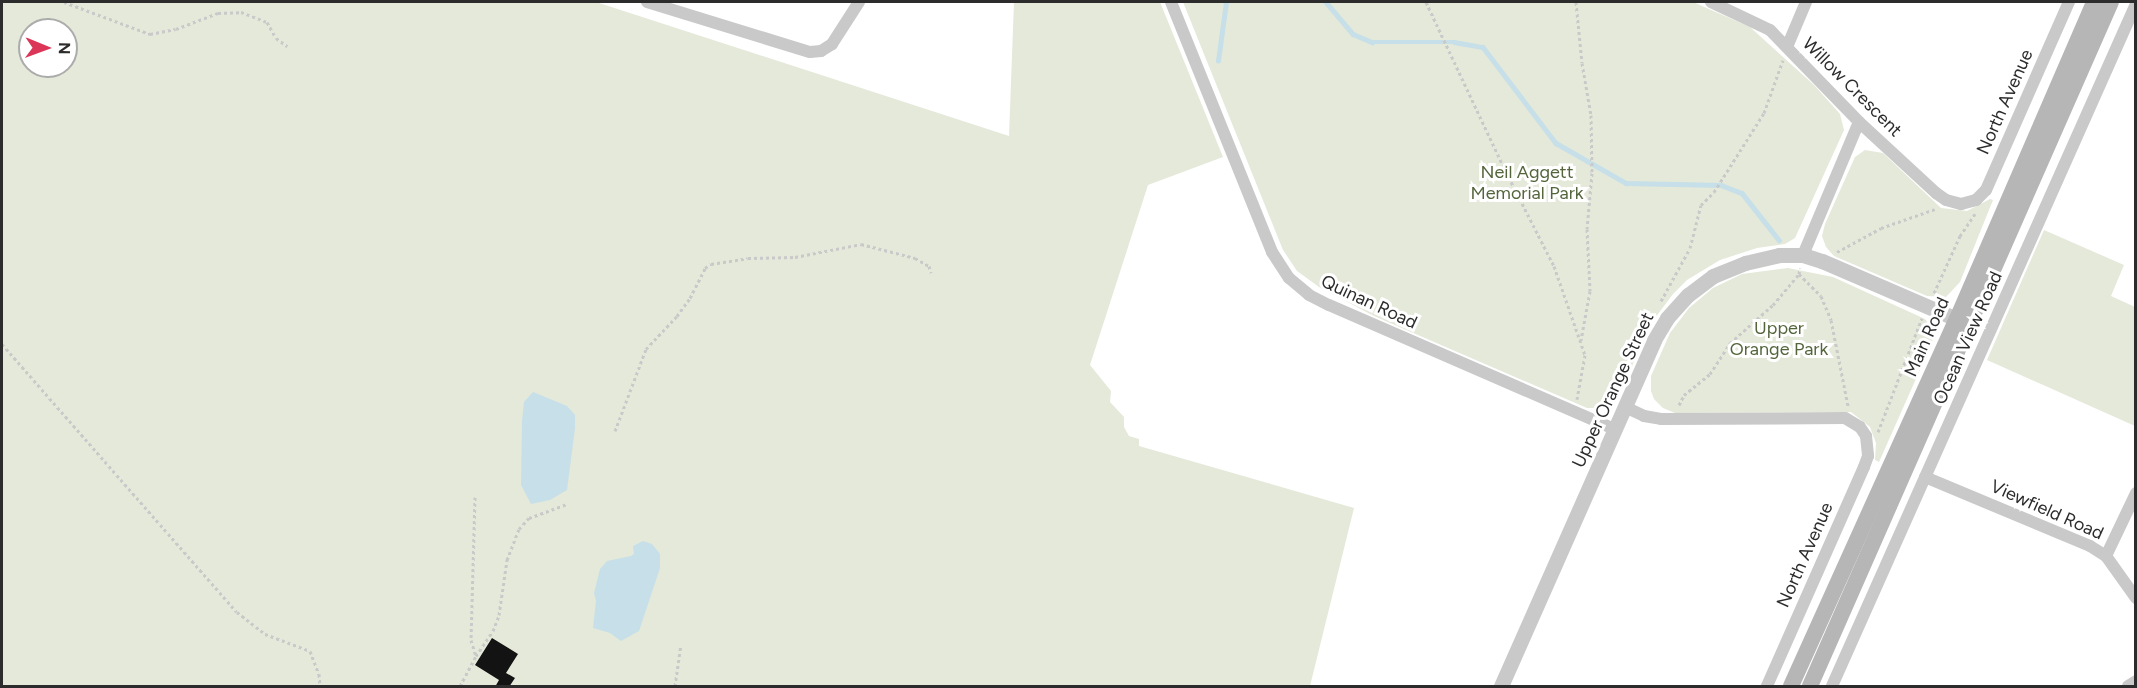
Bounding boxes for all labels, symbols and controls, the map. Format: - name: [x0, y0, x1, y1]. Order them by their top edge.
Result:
- north arrow: [18, 18, 78, 78]
- street label: Willow Crescent: [1798, 33, 1906, 141]
- text: N: [55, 42, 74, 55]
- street label: North Avenue: [1972, 46, 2038, 158]
- park label: Neil Aggett Memorial Park: [1471, 162, 1583, 204]
- street label: Ocean View Road: [1929, 268, 2007, 408]
- street label: Quinan Road: [1318, 270, 1420, 334]
- street label: Main Road: [1900, 294, 1954, 380]
- street label: Upper Orange Street: [1568, 309, 1658, 471]
- park label: Upper Orange Park: [1730, 318, 1828, 360]
- street label: Viewfield Road: [1987, 475, 2107, 545]
- street label: North Avenue: [1772, 499, 1838, 611]

